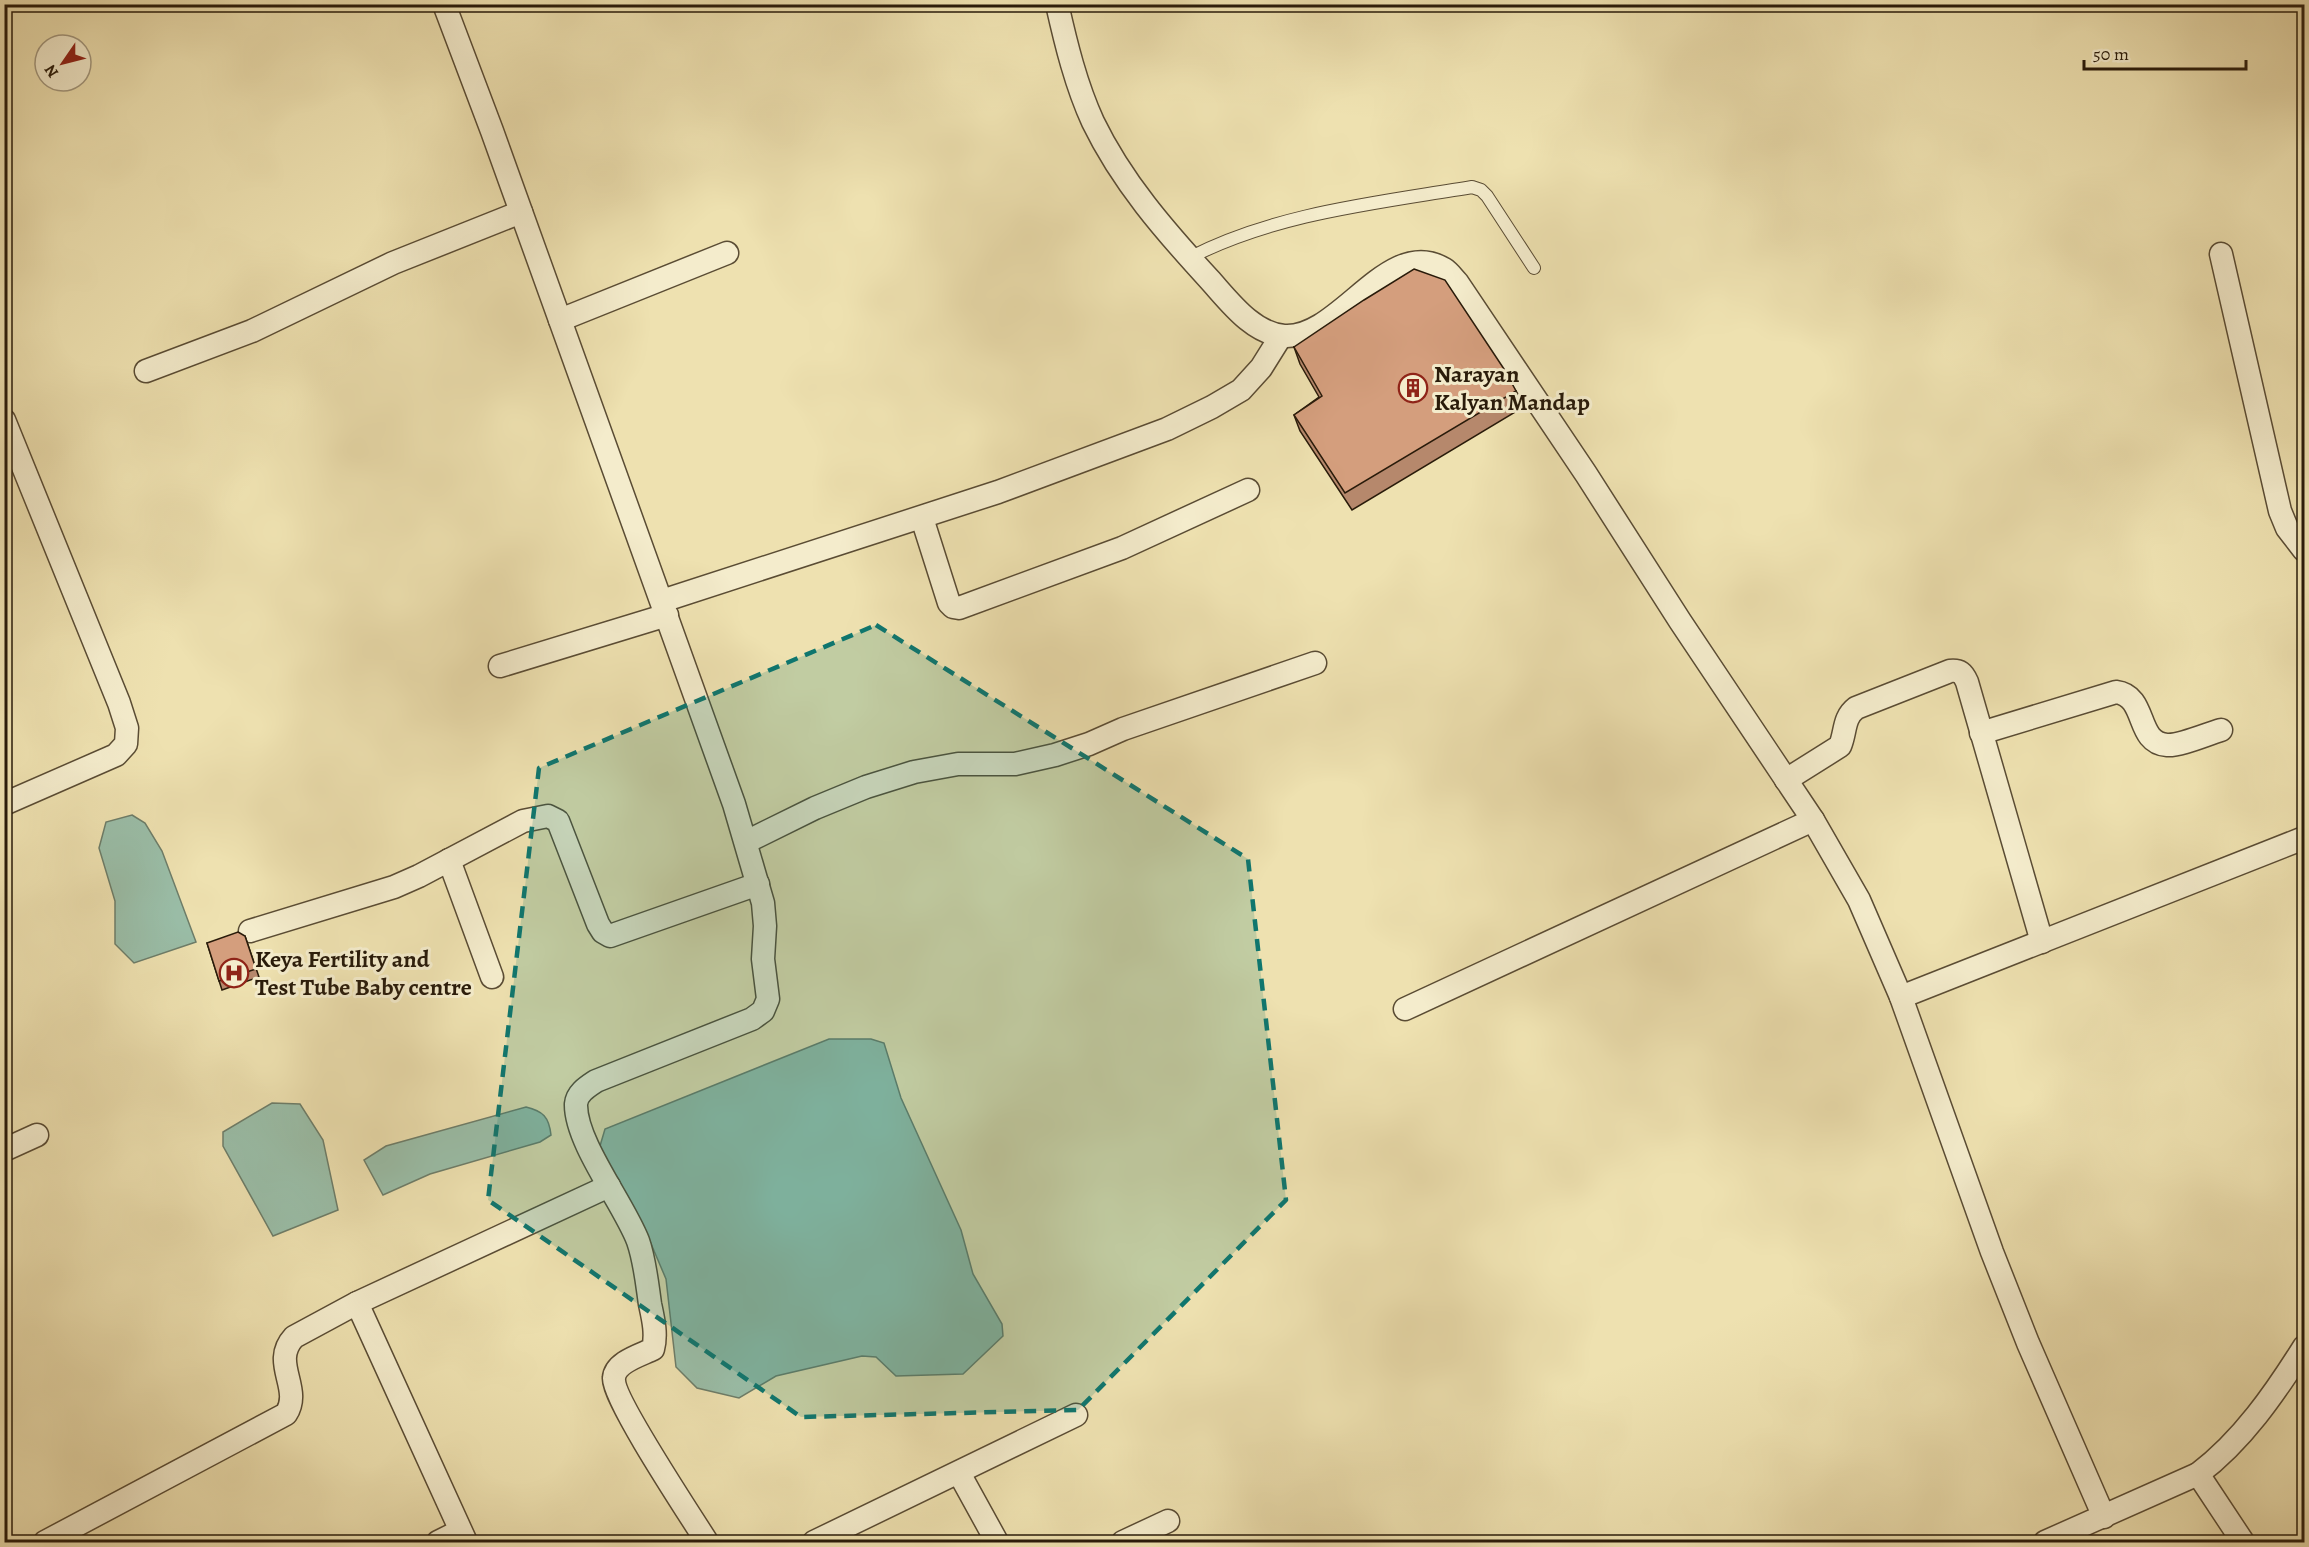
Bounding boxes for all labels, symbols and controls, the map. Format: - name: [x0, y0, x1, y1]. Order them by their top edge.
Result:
- north arrow: [33, 33, 93, 93]
- scale bar: [2084, 33, 2246, 71]
- text: 50 m: [2093, 42, 2129, 66]
- text: N: [39, 60, 64, 82]
- place label: Narayan Kalyan Mandap: [1434, 358, 1590, 418]
- building icon: Narayan Kalyan Mandap: [1397, 372, 1429, 404]
- place label: Keya Fertility and Test Tube Baby centre: [255, 943, 472, 1003]
- hospital icon: Keya Fertility and Test Tube Baby centre: [218, 957, 250, 989]

